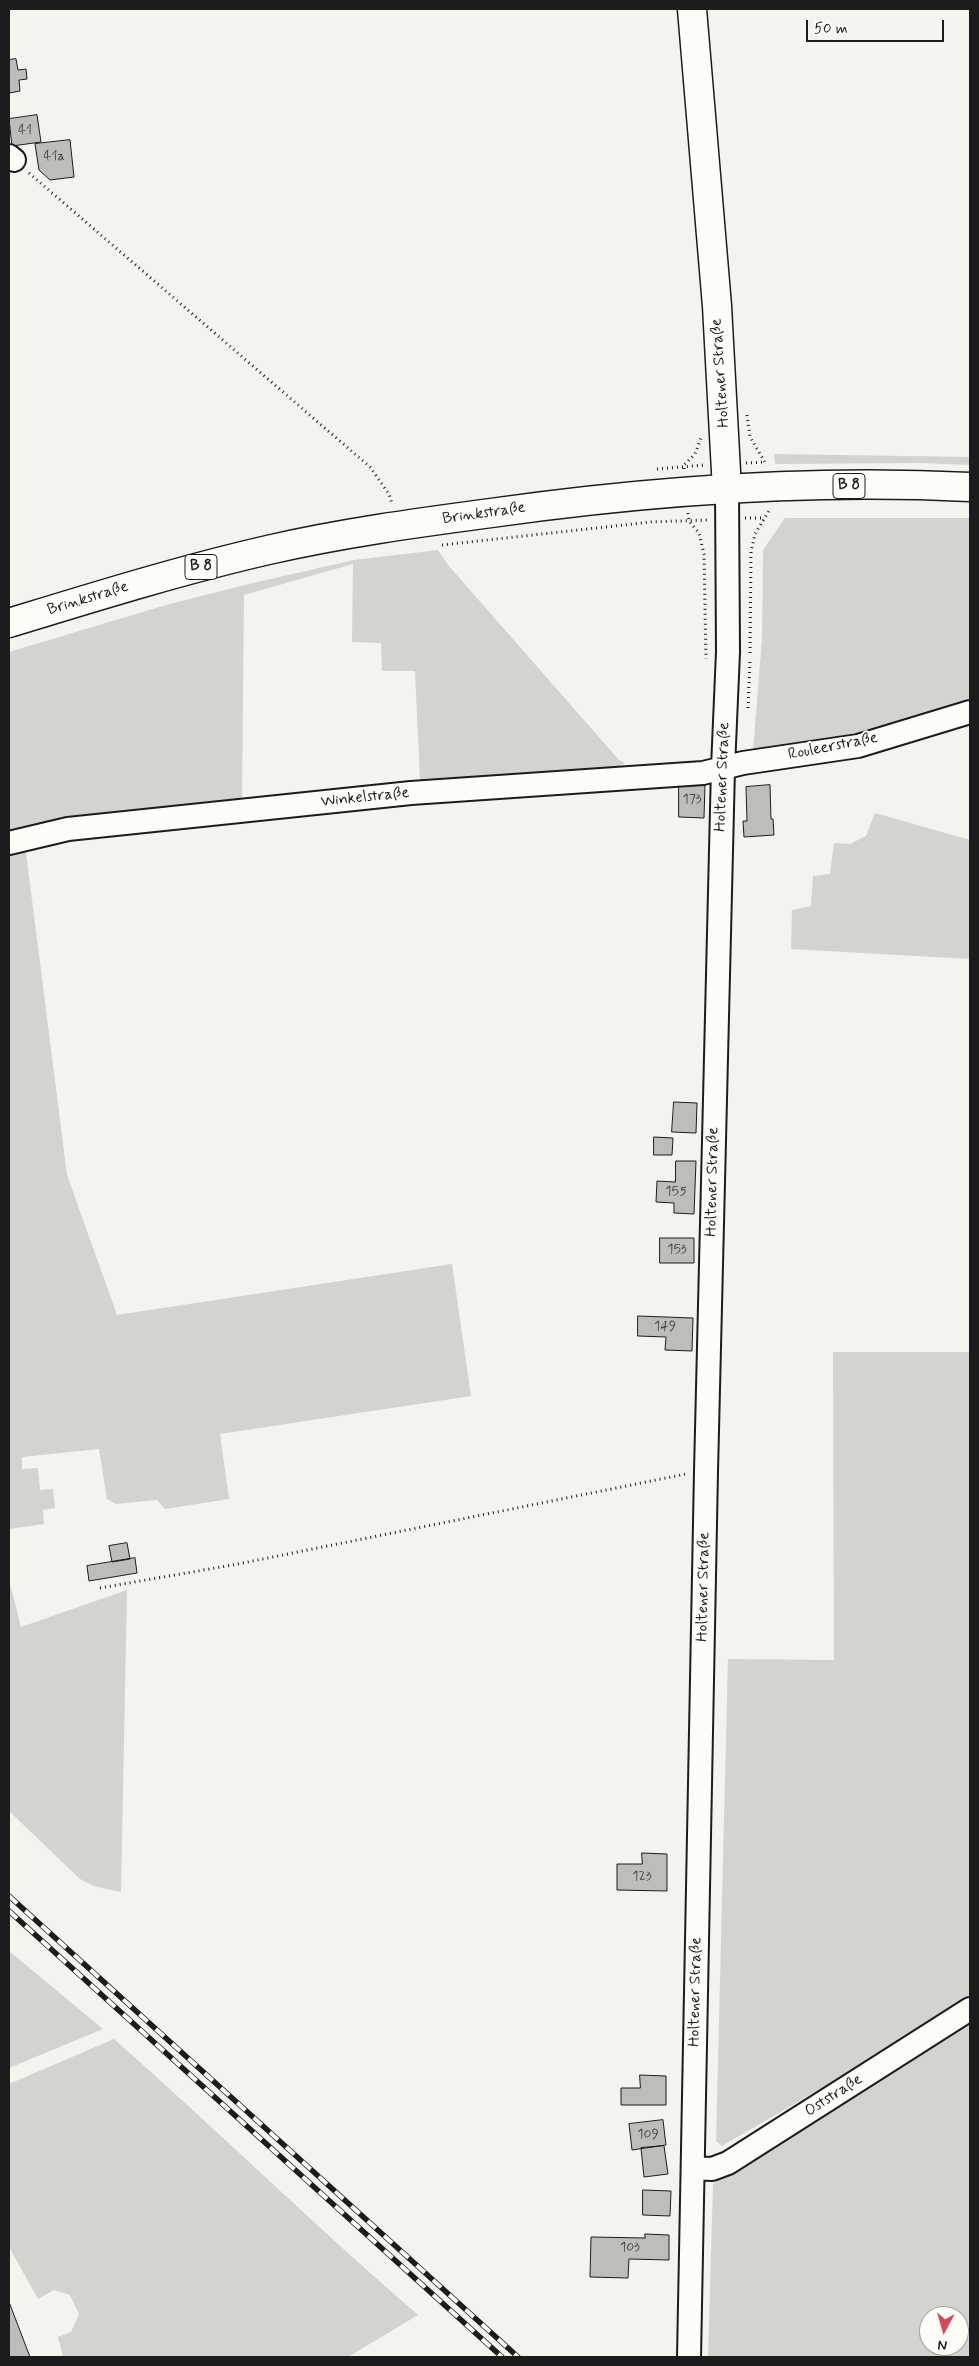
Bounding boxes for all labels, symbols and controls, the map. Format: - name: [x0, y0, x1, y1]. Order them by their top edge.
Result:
- scale bar: [809, 10, 946, 42]
- text: 50 m: [814, 19, 848, 39]
- house number: 41: [18, 123, 32, 139]
- house number: 41a: [43, 149, 65, 165]
- street label: Holtener Straße: [708, 318, 734, 428]
- road number: B 8: [833, 474, 865, 498]
- street label: Brinkstraße: [441, 499, 527, 529]
- road number: B 8: [185, 554, 217, 580]
- street label: Brinkstraße: [45, 578, 131, 620]
- street label: Holtener Straße: [711, 722, 735, 832]
- street label: Rouleerstraße: [787, 729, 879, 765]
- street label: Winkelstraße: [320, 784, 410, 812]
- house number: 173: [682, 792, 702, 808]
- street label: Holtener Straße: [702, 1127, 724, 1237]
- house number: 155: [665, 1184, 687, 1200]
- house number: 153: [667, 1242, 687, 1258]
- house number: 149: [654, 1319, 676, 1335]
- street label: Holtener Straße: [693, 1532, 715, 1642]
- house number: 123: [632, 1869, 652, 1885]
- street label: Holtener Straße: [685, 1937, 707, 2047]
- street label: Oststraße: [802, 2070, 866, 2122]
- house number: 109: [637, 2127, 659, 2143]
- house number: 103: [620, 2240, 640, 2256]
- north arrow: [919, 2306, 969, 2356]
- text: N: [937, 2335, 948, 2354]

